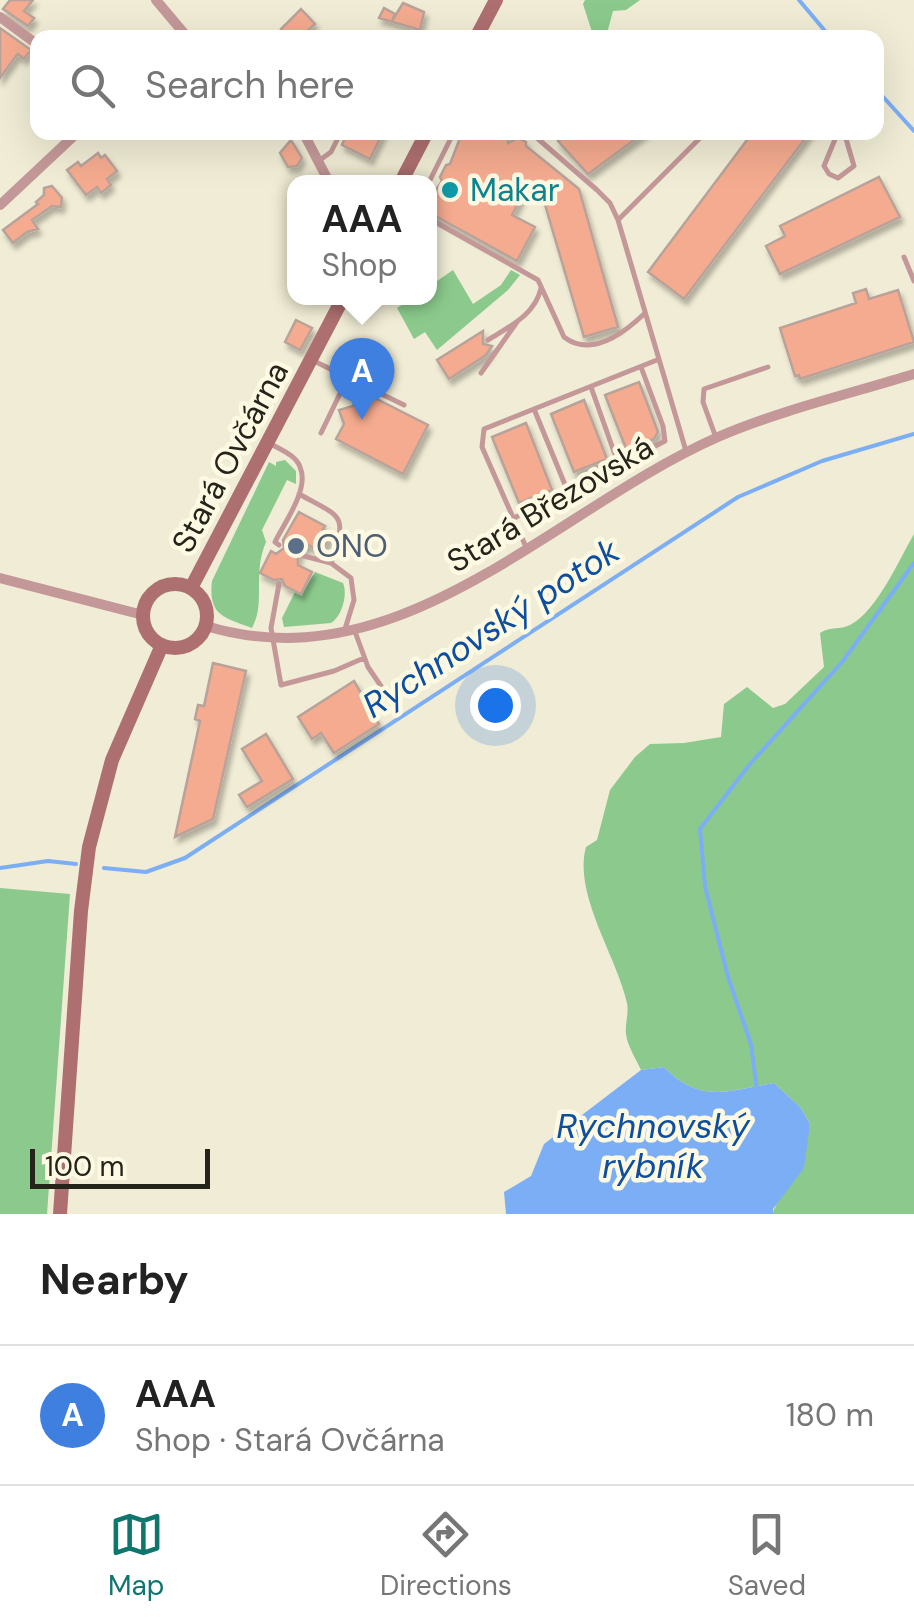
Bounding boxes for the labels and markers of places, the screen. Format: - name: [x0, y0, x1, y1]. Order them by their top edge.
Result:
- place label: Makar: [470, 169, 560, 211]
- marker: Makar: [439, 179, 461, 201]
- pin: A: [330, 338, 394, 420]
- place label: ONO: [316, 525, 388, 567]
- marker: ONO: [285, 535, 307, 557]

